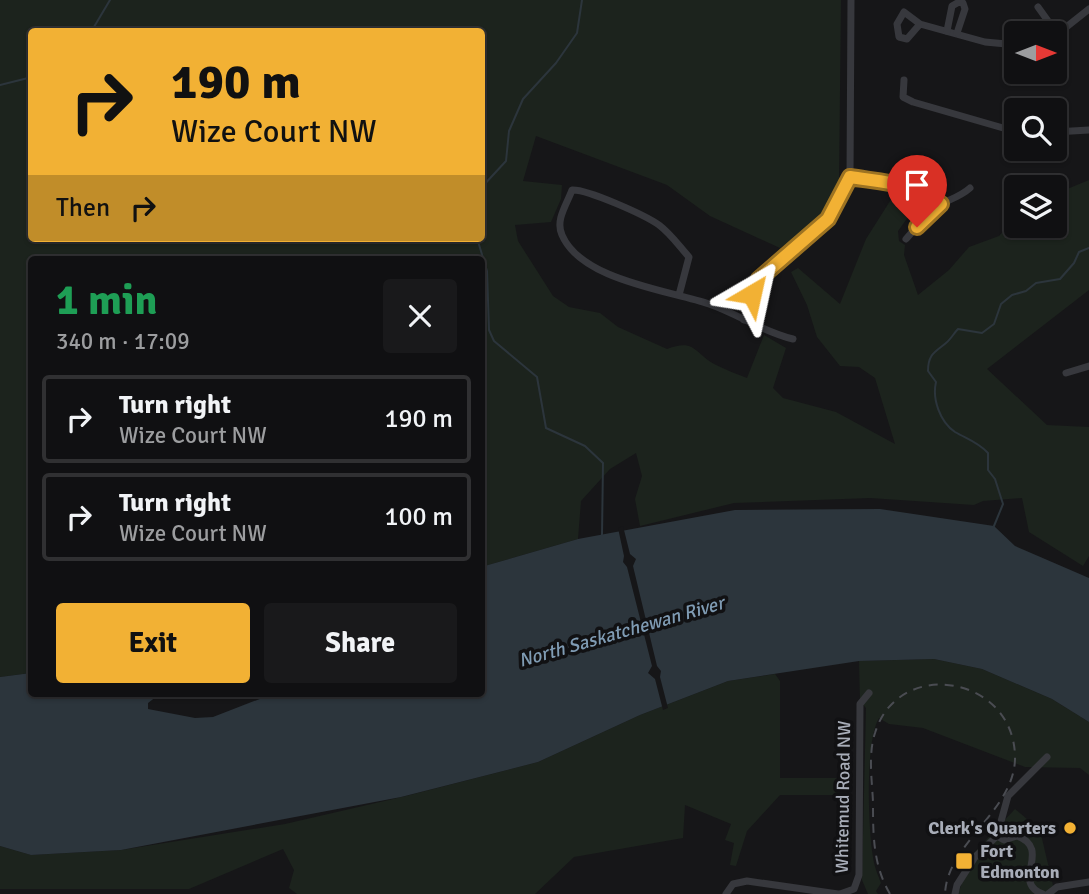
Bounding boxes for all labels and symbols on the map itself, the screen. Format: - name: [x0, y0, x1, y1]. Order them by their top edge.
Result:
- north arrow: [1004, 21, 1068, 84]
- pin: [887, 155, 947, 227]
- position arrow: [715, 257, 789, 331]
- water label: North Saskatchewan River: [516, 590, 730, 673]
- street label: Whitemud Road NW: [831, 720, 855, 874]
- place label: Clerk's Quarters: [928, 817, 1056, 839]
- marker: Clerk's Quarters: [1062, 820, 1078, 836]
- place label: Fort Edmonton: [980, 840, 1060, 883]
- marker: Fort Edmonton: [954, 851, 974, 871]

